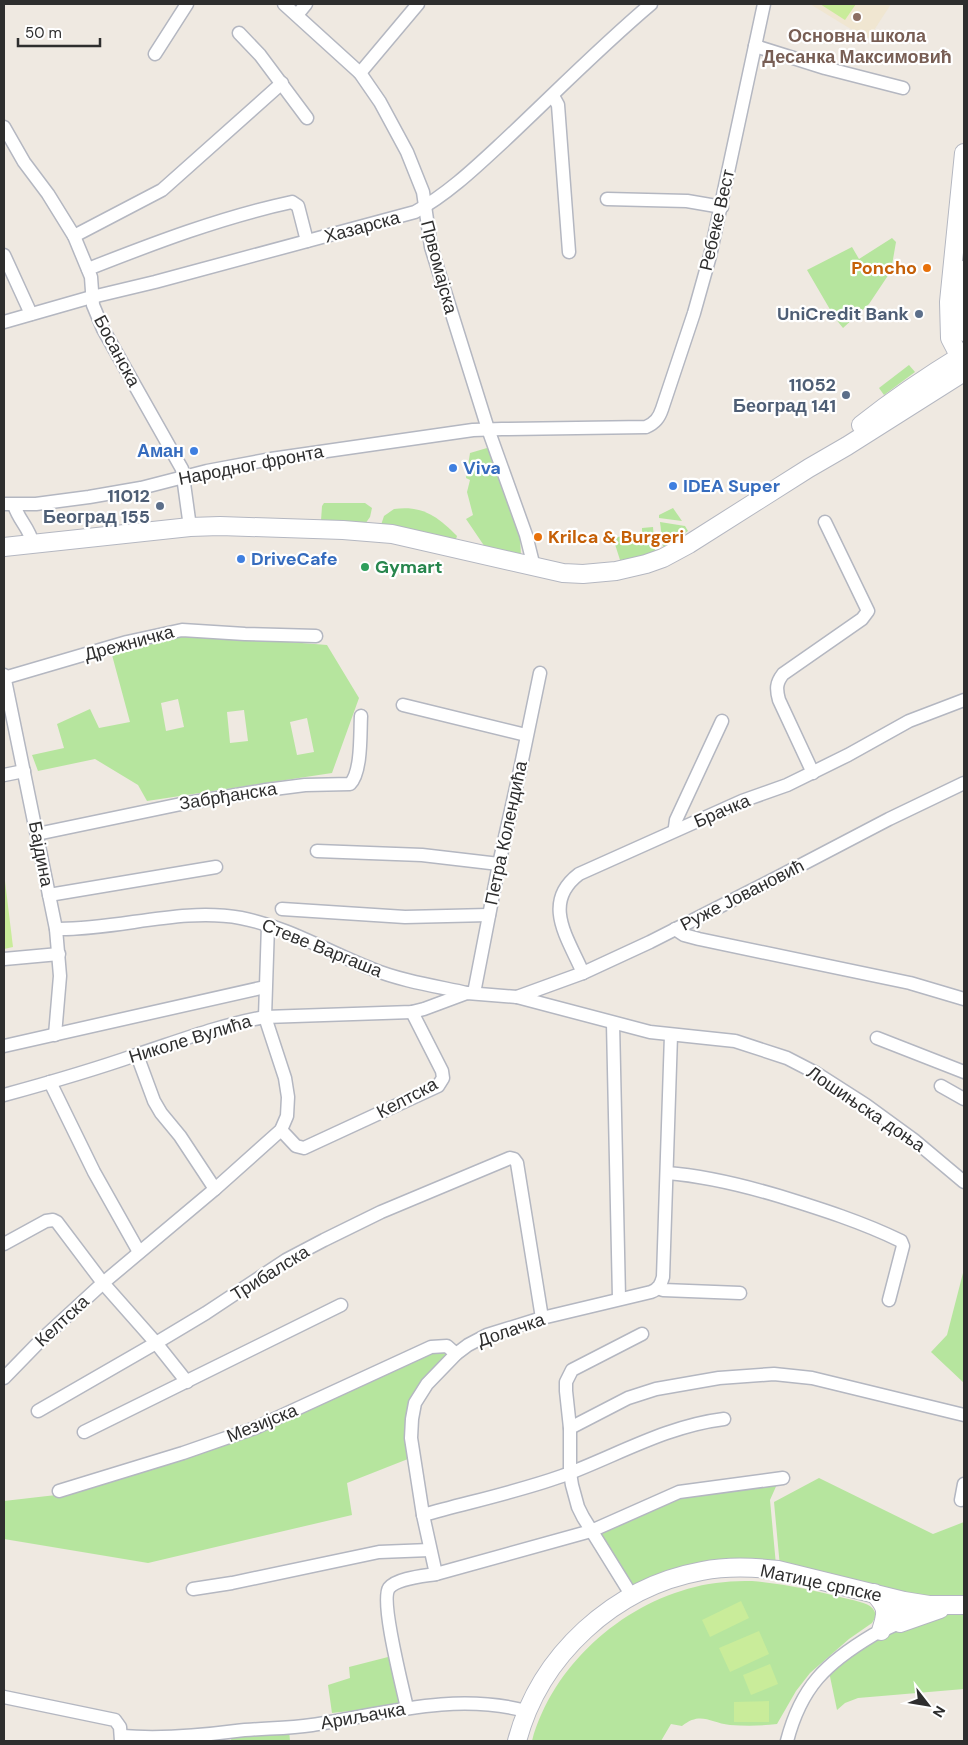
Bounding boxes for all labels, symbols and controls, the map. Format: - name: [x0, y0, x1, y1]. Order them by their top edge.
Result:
- marker: Основна школа Десанка Максимовић: [851, 11, 863, 23]
- scale bar: [18, 15, 100, 47]
- text: 50 m: [25, 23, 62, 43]
- place label: Основна школа Десанка Максимовић: [762, 24, 952, 69]
- street label: Ребеке Вест: [694, 167, 740, 273]
- street label: Хазарска: [322, 205, 403, 249]
- street label: Првомајска: [415, 218, 463, 317]
- place label: Poncho: [851, 256, 917, 280]
- marker: Poncho: [921, 262, 933, 274]
- place label: UniCredit Bank: [777, 302, 910, 326]
- marker: UniCredit Bank: [913, 308, 925, 320]
- street label: Босанска: [88, 311, 146, 392]
- place label: 11052 Београд 141: [733, 373, 836, 418]
- marker: 11052 Београд 141: [840, 389, 852, 401]
- place label: Аман: [137, 439, 184, 463]
- street label: Народног фронта: [176, 439, 327, 491]
- marker: Аман: [188, 445, 200, 457]
- place label: Viva: [463, 456, 501, 480]
- marker: Viva: [447, 462, 459, 474]
- place label: IDEA Super: [683, 474, 780, 498]
- marker: IDEA Super: [667, 480, 679, 492]
- place label: 11012 Београд 155: [43, 484, 150, 529]
- marker: 11012 Београд 155: [154, 500, 166, 512]
- place label: Krilca & Burgeri: [548, 525, 684, 549]
- marker: Krilca & Burgeri: [532, 531, 544, 543]
- place label: DriveCafe: [251, 547, 338, 571]
- marker: DriveCafe: [235, 553, 247, 565]
- place label: Gymart: [375, 555, 443, 579]
- marker: Gymart: [359, 561, 371, 573]
- street label: Дрежничка: [82, 619, 177, 666]
- street label: Петра Колендића: [479, 758, 533, 907]
- street label: Забрђанска: [178, 776, 279, 816]
- street label: Брачка: [690, 788, 755, 834]
- street label: Бајдина: [23, 819, 59, 890]
- street label: Руже Јовановић: [676, 853, 808, 937]
- street label: Стеве Варгаша: [258, 913, 387, 983]
- street label: Николе Вулића: [126, 1009, 255, 1069]
- street label: Лошињска доња: [802, 1060, 931, 1158]
- street label: Келтска: [372, 1072, 443, 1124]
- street label: Трибалска: [226, 1239, 314, 1306]
- street label: Келтска: [30, 1289, 95, 1352]
- street label: Долачка: [474, 1307, 549, 1353]
- street label: Мезијска: [223, 1398, 302, 1448]
- street label: Матице српске: [758, 1558, 884, 1608]
- north arrow: [903, 1680, 953, 1730]
- street label: Ариљачка: [319, 1697, 408, 1735]
- text: N: [929, 1703, 949, 1721]

